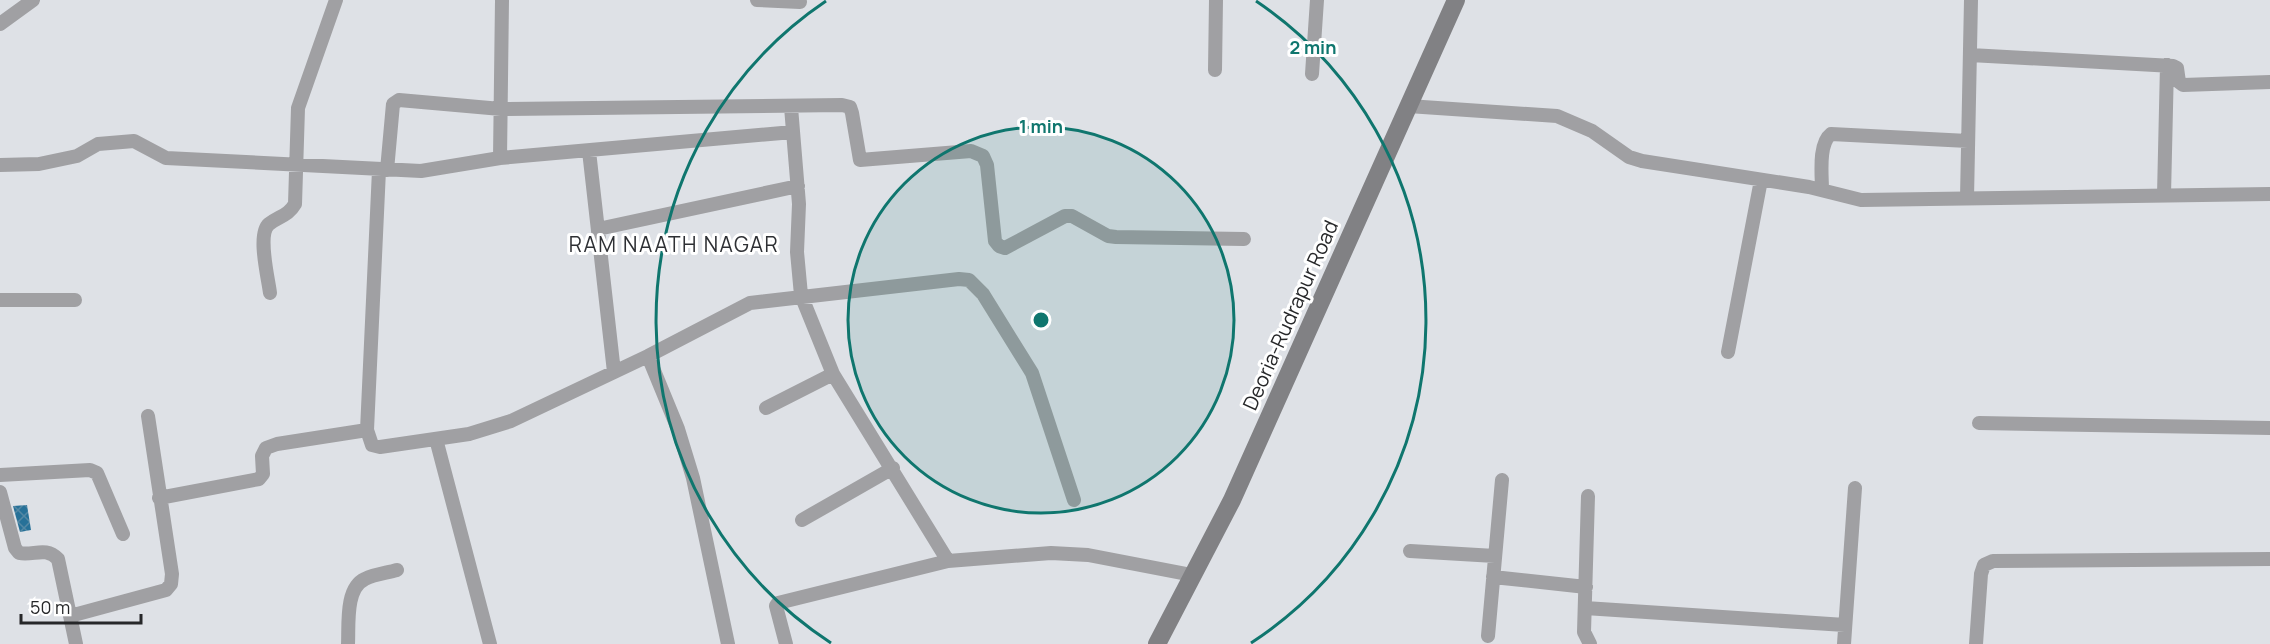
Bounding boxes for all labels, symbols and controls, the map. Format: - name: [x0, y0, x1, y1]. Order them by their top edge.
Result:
- text: 2 min: [1290, 35, 1336, 59]
- text: 1 min: [1019, 114, 1063, 138]
- street label: Deoria-Rudrapur Road: [1236, 216, 1344, 414]
- district label: RAM NAATH NAGAR: [569, 230, 779, 258]
- centre of rings: [1031, 310, 1051, 330]
- scale bar: [21, 587, 141, 625]
- text: 50 m: [30, 595, 70, 619]

